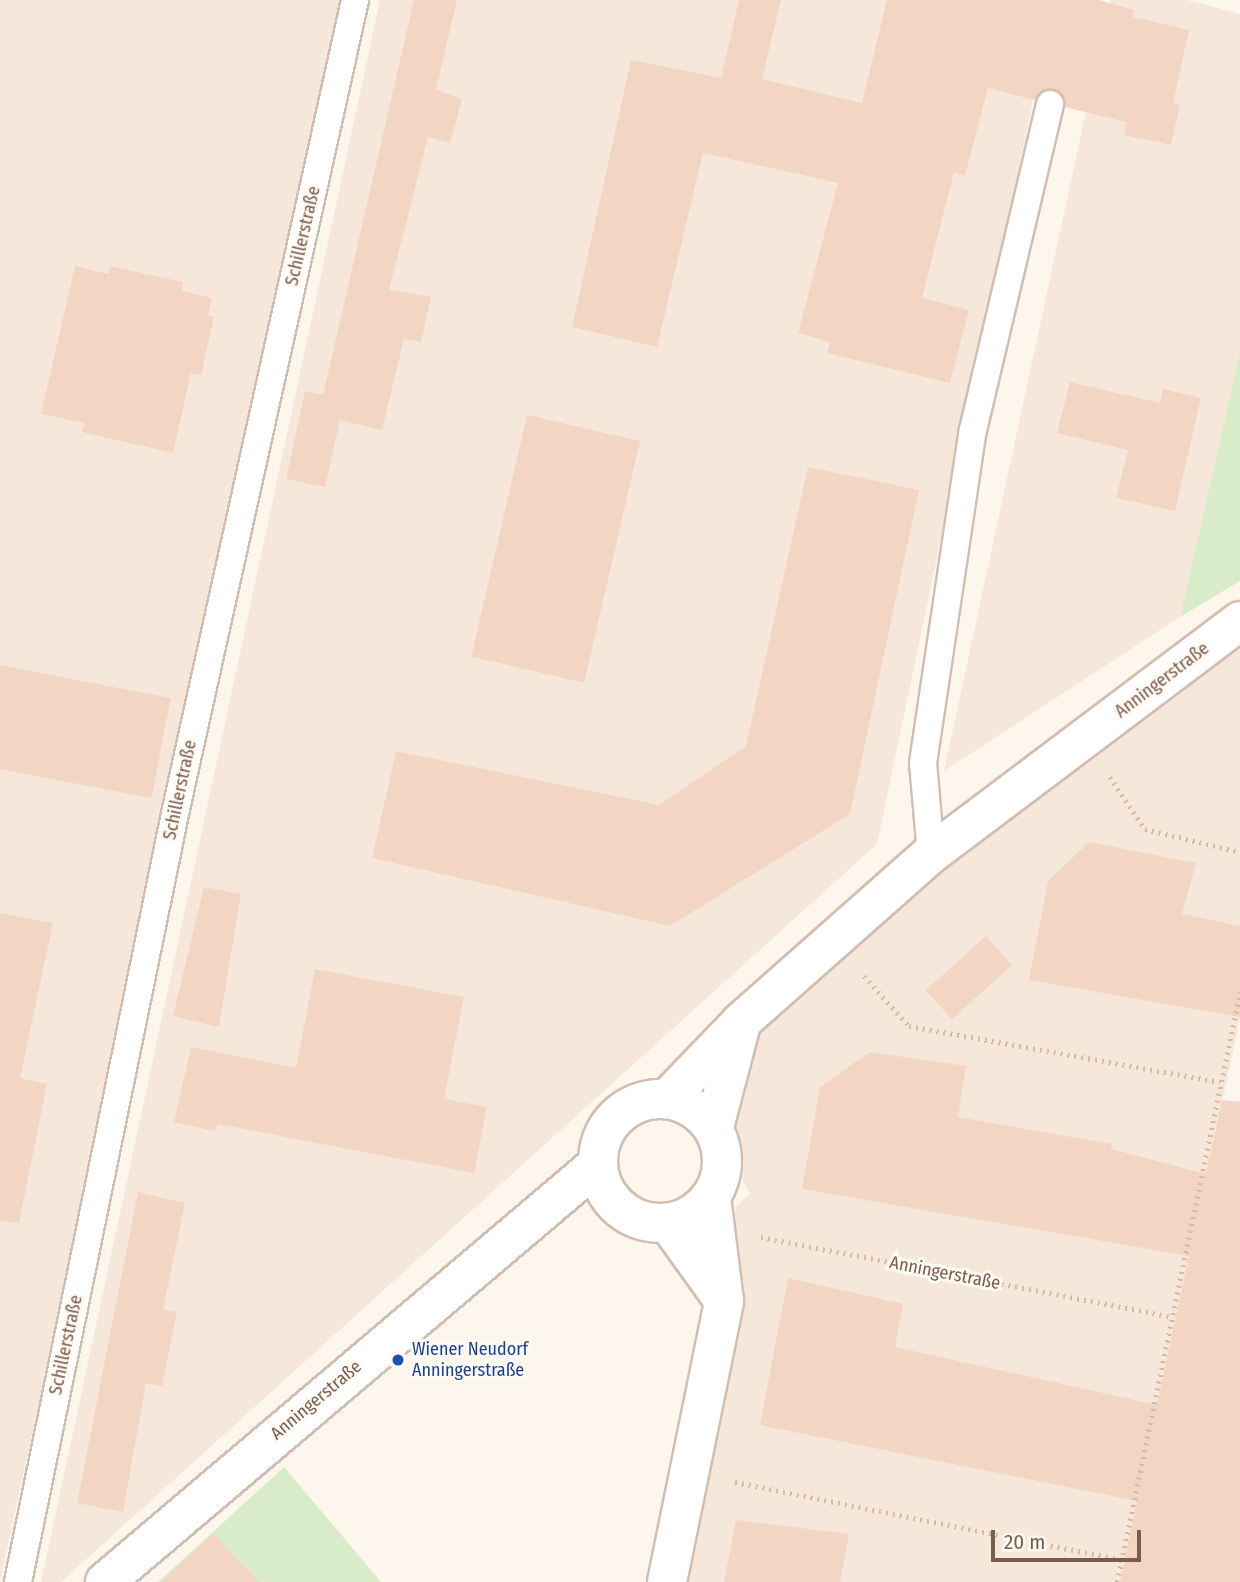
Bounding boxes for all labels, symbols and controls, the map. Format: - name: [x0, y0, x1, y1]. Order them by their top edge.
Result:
- street label: Schillerstraße: [281, 184, 325, 288]
- street label: Anningerstraße: [1111, 638, 1213, 722]
- street label: Schillerstraße: [159, 738, 201, 842]
- street label: Anningerstraße: [888, 1252, 1002, 1294]
- street label: Schillerstraße: [45, 1293, 87, 1397]
- place label: Wiener Neudorf Anningerstraße: [412, 1339, 528, 1382]
- marker: Wiener Neudorf Anningerstraße: [390, 1352, 406, 1368]
- street label: Anningerstraße: [266, 1356, 366, 1444]
- scale bar: [995, 1516, 1146, 1560]
- text: 20 m: [1004, 1529, 1045, 1555]

